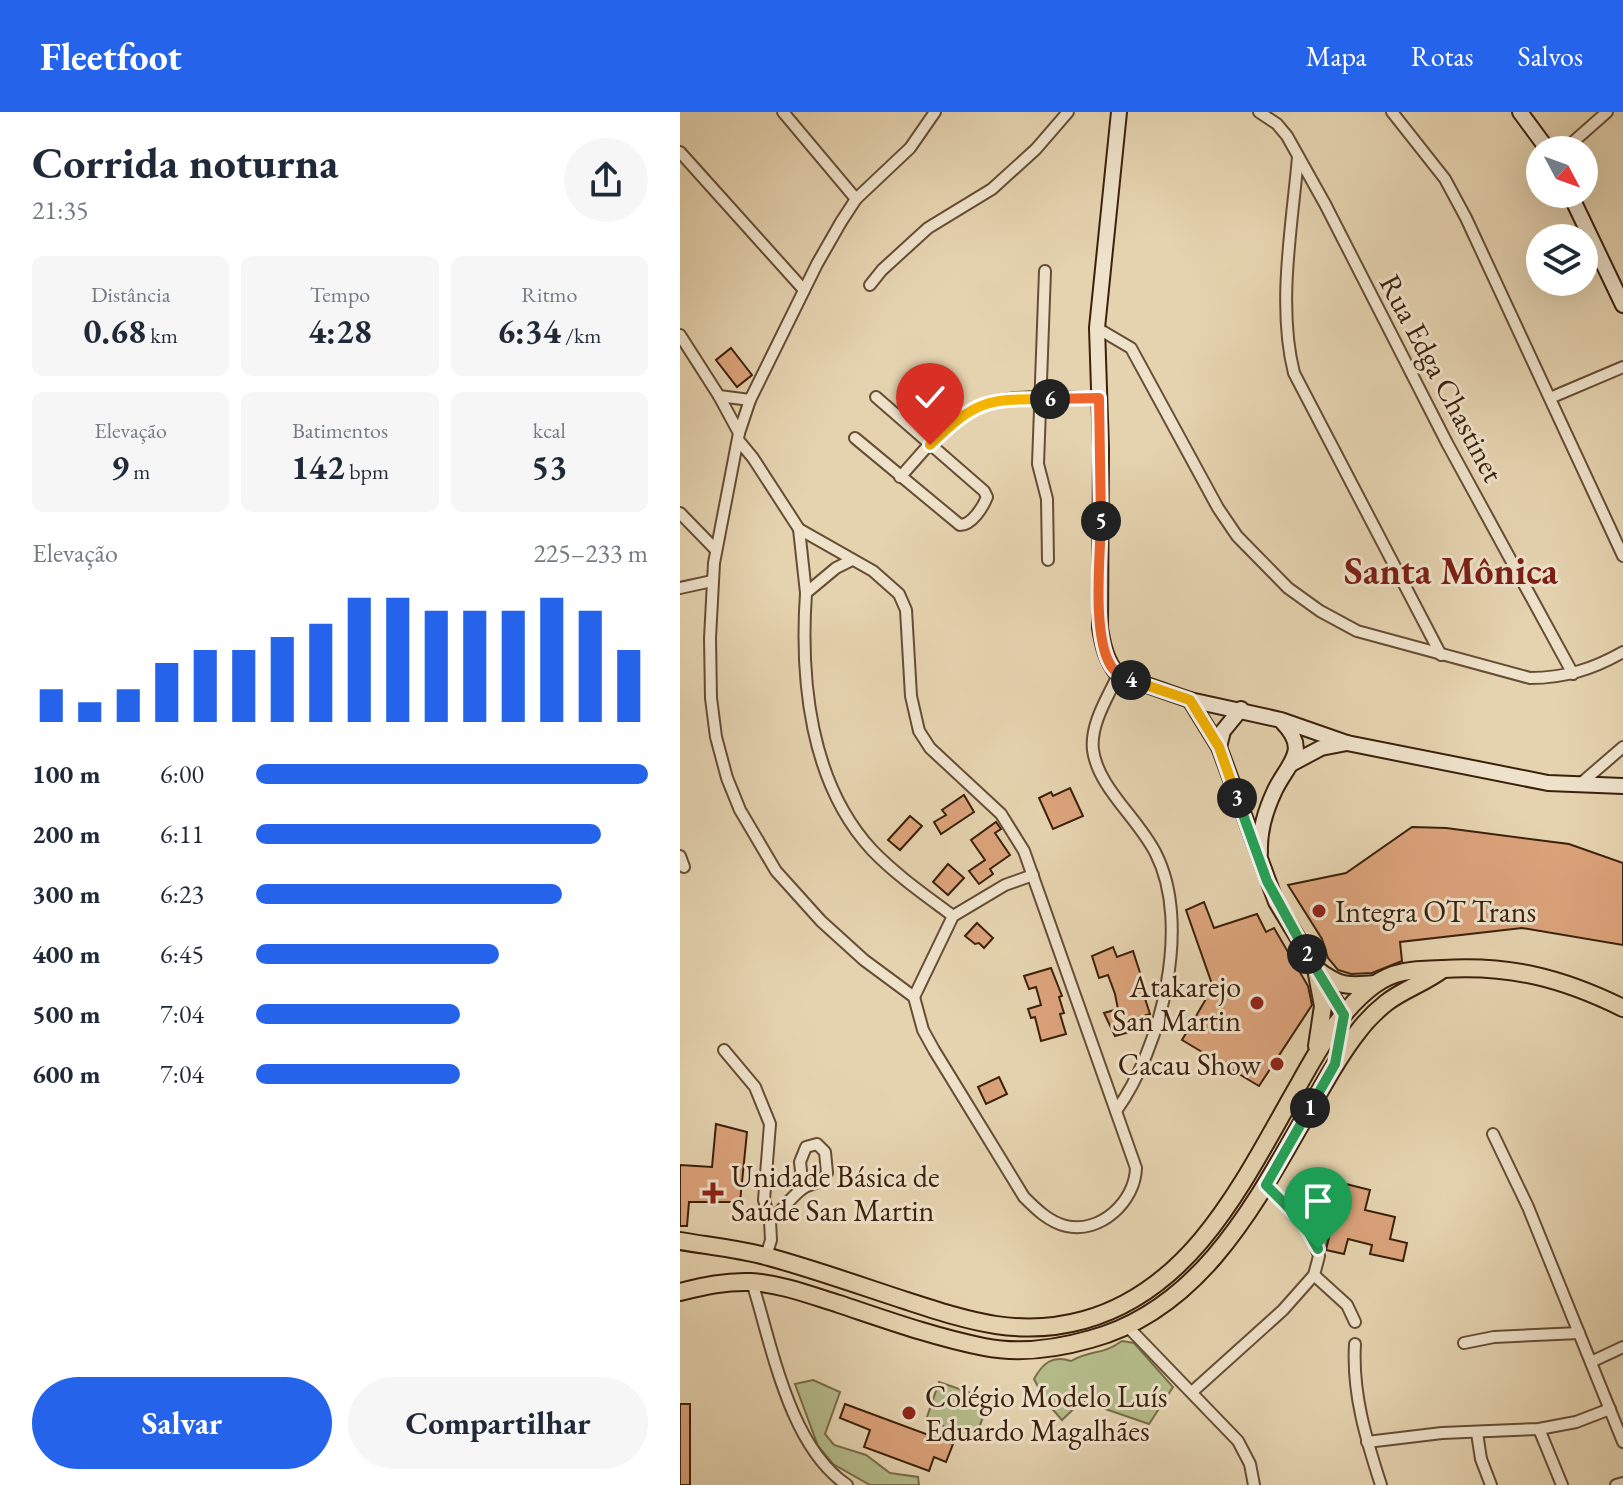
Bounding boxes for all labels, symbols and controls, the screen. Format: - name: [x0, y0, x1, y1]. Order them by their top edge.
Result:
- text: Fleetfoot: [40, 32, 182, 81]
- text: Mapa: [1306, 38, 1367, 74]
- text: Rotas: [1411, 38, 1474, 74]
- text: Salvos: [1518, 38, 1583, 74]
- text: Corrida noturna: [32, 134, 339, 191]
- north arrow: [1526, 136, 1598, 208]
- map controls: [1526, 136, 1598, 296]
- button: share: [564, 138, 648, 222]
- text: 21:35: [32, 193, 88, 227]
- button: layers: [1526, 224, 1598, 296]
- street label: Rua Edga Chastinet: [1371, 267, 1513, 489]
- text: Distância: [91, 280, 170, 309]
- text: Tempo: [310, 280, 370, 309]
- text: Ritmo: [521, 280, 577, 309]
- text: 0.68: [84, 309, 146, 353]
- text: 4:28: [308, 309, 372, 353]
- text: 6:34: [497, 309, 561, 353]
- text: km: [146, 321, 178, 350]
- text: /km: [561, 321, 601, 350]
- pin: [896, 363, 964, 445]
- icon: check: [908, 375, 952, 419]
- pin: 6: [1030, 379, 1070, 419]
- text: 6: [1044, 384, 1056, 413]
- text: Elevação: [94, 416, 167, 445]
- text: Batimentos: [292, 416, 388, 445]
- text: kcal: [533, 416, 566, 445]
- text: 9: [111, 445, 129, 489]
- text: 142: [291, 445, 345, 489]
- text: 53: [531, 445, 567, 489]
- text: m: [129, 457, 150, 486]
- text: bpm: [345, 457, 389, 486]
- pin: 5: [1081, 501, 1121, 541]
- text: 5: [1095, 506, 1107, 535]
- text: Elevação: [32, 536, 118, 570]
- text: 225–233 m: [533, 536, 648, 570]
- district label: Santa Mônica: [1344, 546, 1558, 595]
- pin: 4: [1111, 660, 1151, 700]
- text: 4: [1125, 665, 1137, 694]
- text: 100 m: [32, 757, 100, 791]
- text: 6:00: [160, 757, 204, 791]
- pin: 3: [1217, 778, 1257, 818]
- text: 3: [1231, 783, 1243, 812]
- text: 200 m: [32, 817, 100, 851]
- text: 6:11: [160, 817, 204, 851]
- text: 300 m: [32, 877, 100, 911]
- text: 6:23: [160, 877, 204, 911]
- place label: Integra OT Trans: [1335, 892, 1536, 931]
- marker: Integra OT Trans: [1310, 902, 1328, 920]
- pin: 2: [1287, 934, 1327, 974]
- text: 400 m: [32, 937, 100, 971]
- text: 6:45: [160, 937, 204, 971]
- text: 2: [1301, 939, 1313, 968]
- place label: Atakarejo San Martin: [1112, 967, 1241, 1040]
- marker: Atakarejo San Martin: [1248, 994, 1266, 1012]
- text: 500 m: [32, 997, 100, 1031]
- text: 7:04: [160, 997, 204, 1031]
- place label: Cacau Show: [1118, 1045, 1261, 1084]
- marker: Cacau Show: [1268, 1055, 1286, 1073]
- text: 600 m: [32, 1057, 100, 1091]
- text: 7:04: [160, 1057, 204, 1091]
- pin: 1: [1290, 1088, 1330, 1128]
- text: 1: [1304, 1093, 1316, 1122]
- place label: Unidade Básica de Saúde San Martin: [731, 1157, 940, 1230]
- pin: [1284, 1167, 1352, 1249]
- icon: arrive: [1296, 1179, 1340, 1223]
- marker: Unidade Básica de Saúde San Martin: [702, 1182, 724, 1204]
- button: Salvar: [32, 1377, 332, 1469]
- button: Compartilhar: [348, 1377, 648, 1469]
- place label: Colégio Modelo Luís Eduardo Magalhães: [925, 1377, 1167, 1450]
- marker: Colégio Modelo Luís Eduardo Magalhães: [900, 1404, 918, 1422]

